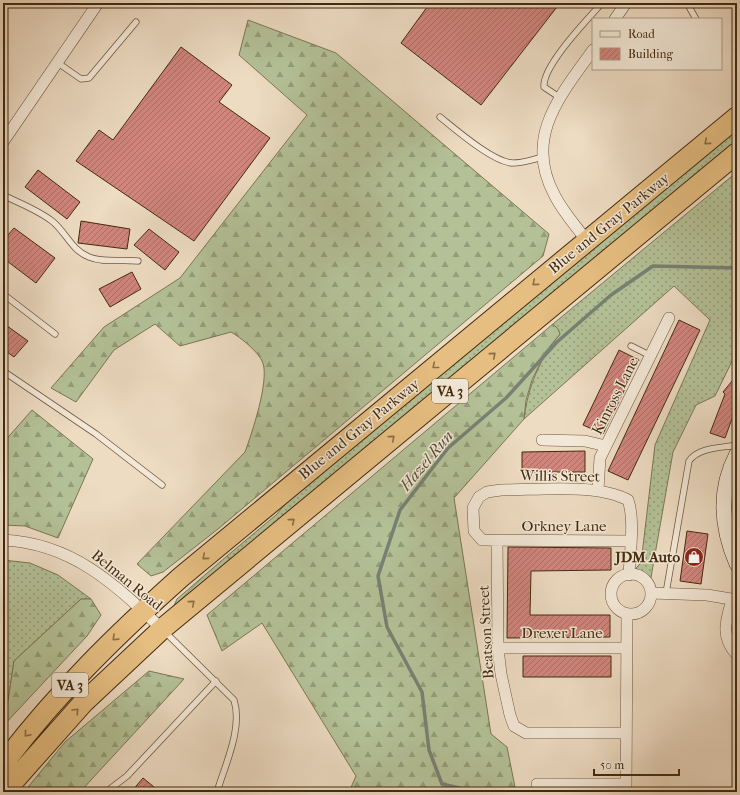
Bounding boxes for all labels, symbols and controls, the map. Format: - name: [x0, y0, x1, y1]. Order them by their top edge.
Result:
- legend: [592, 18, 722, 70]
- text: Road: [628, 27, 655, 41]
- text: Building: [628, 47, 673, 61]
- one-way arrow: [704, 138, 712, 145]
- street label: Blue and Gray Parkway: [545, 168, 674, 277]
- one-way arrow: [533, 279, 540, 286]
- one-way arrow: [488, 353, 495, 360]
- street label: Kinross Lane: [588, 354, 642, 438]
- one-way arrow: [433, 362, 440, 369]
- street label: Blue and Gray Parkway: [295, 374, 424, 483]
- road number: VA 3: [432, 379, 468, 403]
- water label: Hazel Run: [395, 426, 457, 495]
- one-way arrow: [388, 435, 395, 442]
- street label: Willis Street: [519, 466, 601, 486]
- street label: Orkney Lane: [522, 517, 607, 535]
- one-way arrow: [288, 518, 295, 525]
- street label: Belman Road: [88, 546, 167, 615]
- shop icon: JDM Auto: [683, 546, 705, 568]
- place label: JDM Auto: [613, 548, 680, 566]
- one-way arrow: [202, 552, 210, 559]
- street label: Beatson Street: [475, 584, 497, 679]
- one-way arrow: [187, 601, 195, 608]
- street label: Drever Lane: [521, 624, 603, 642]
- one-way arrow: [112, 633, 120, 641]
- road number: VA 3: [52, 673, 88, 697]
- one-way arrow: [71, 708, 79, 716]
- one-way arrow: [25, 729, 32, 736]
- scale bar: [594, 751, 679, 777]
- text: 50 m: [600, 758, 624, 772]

